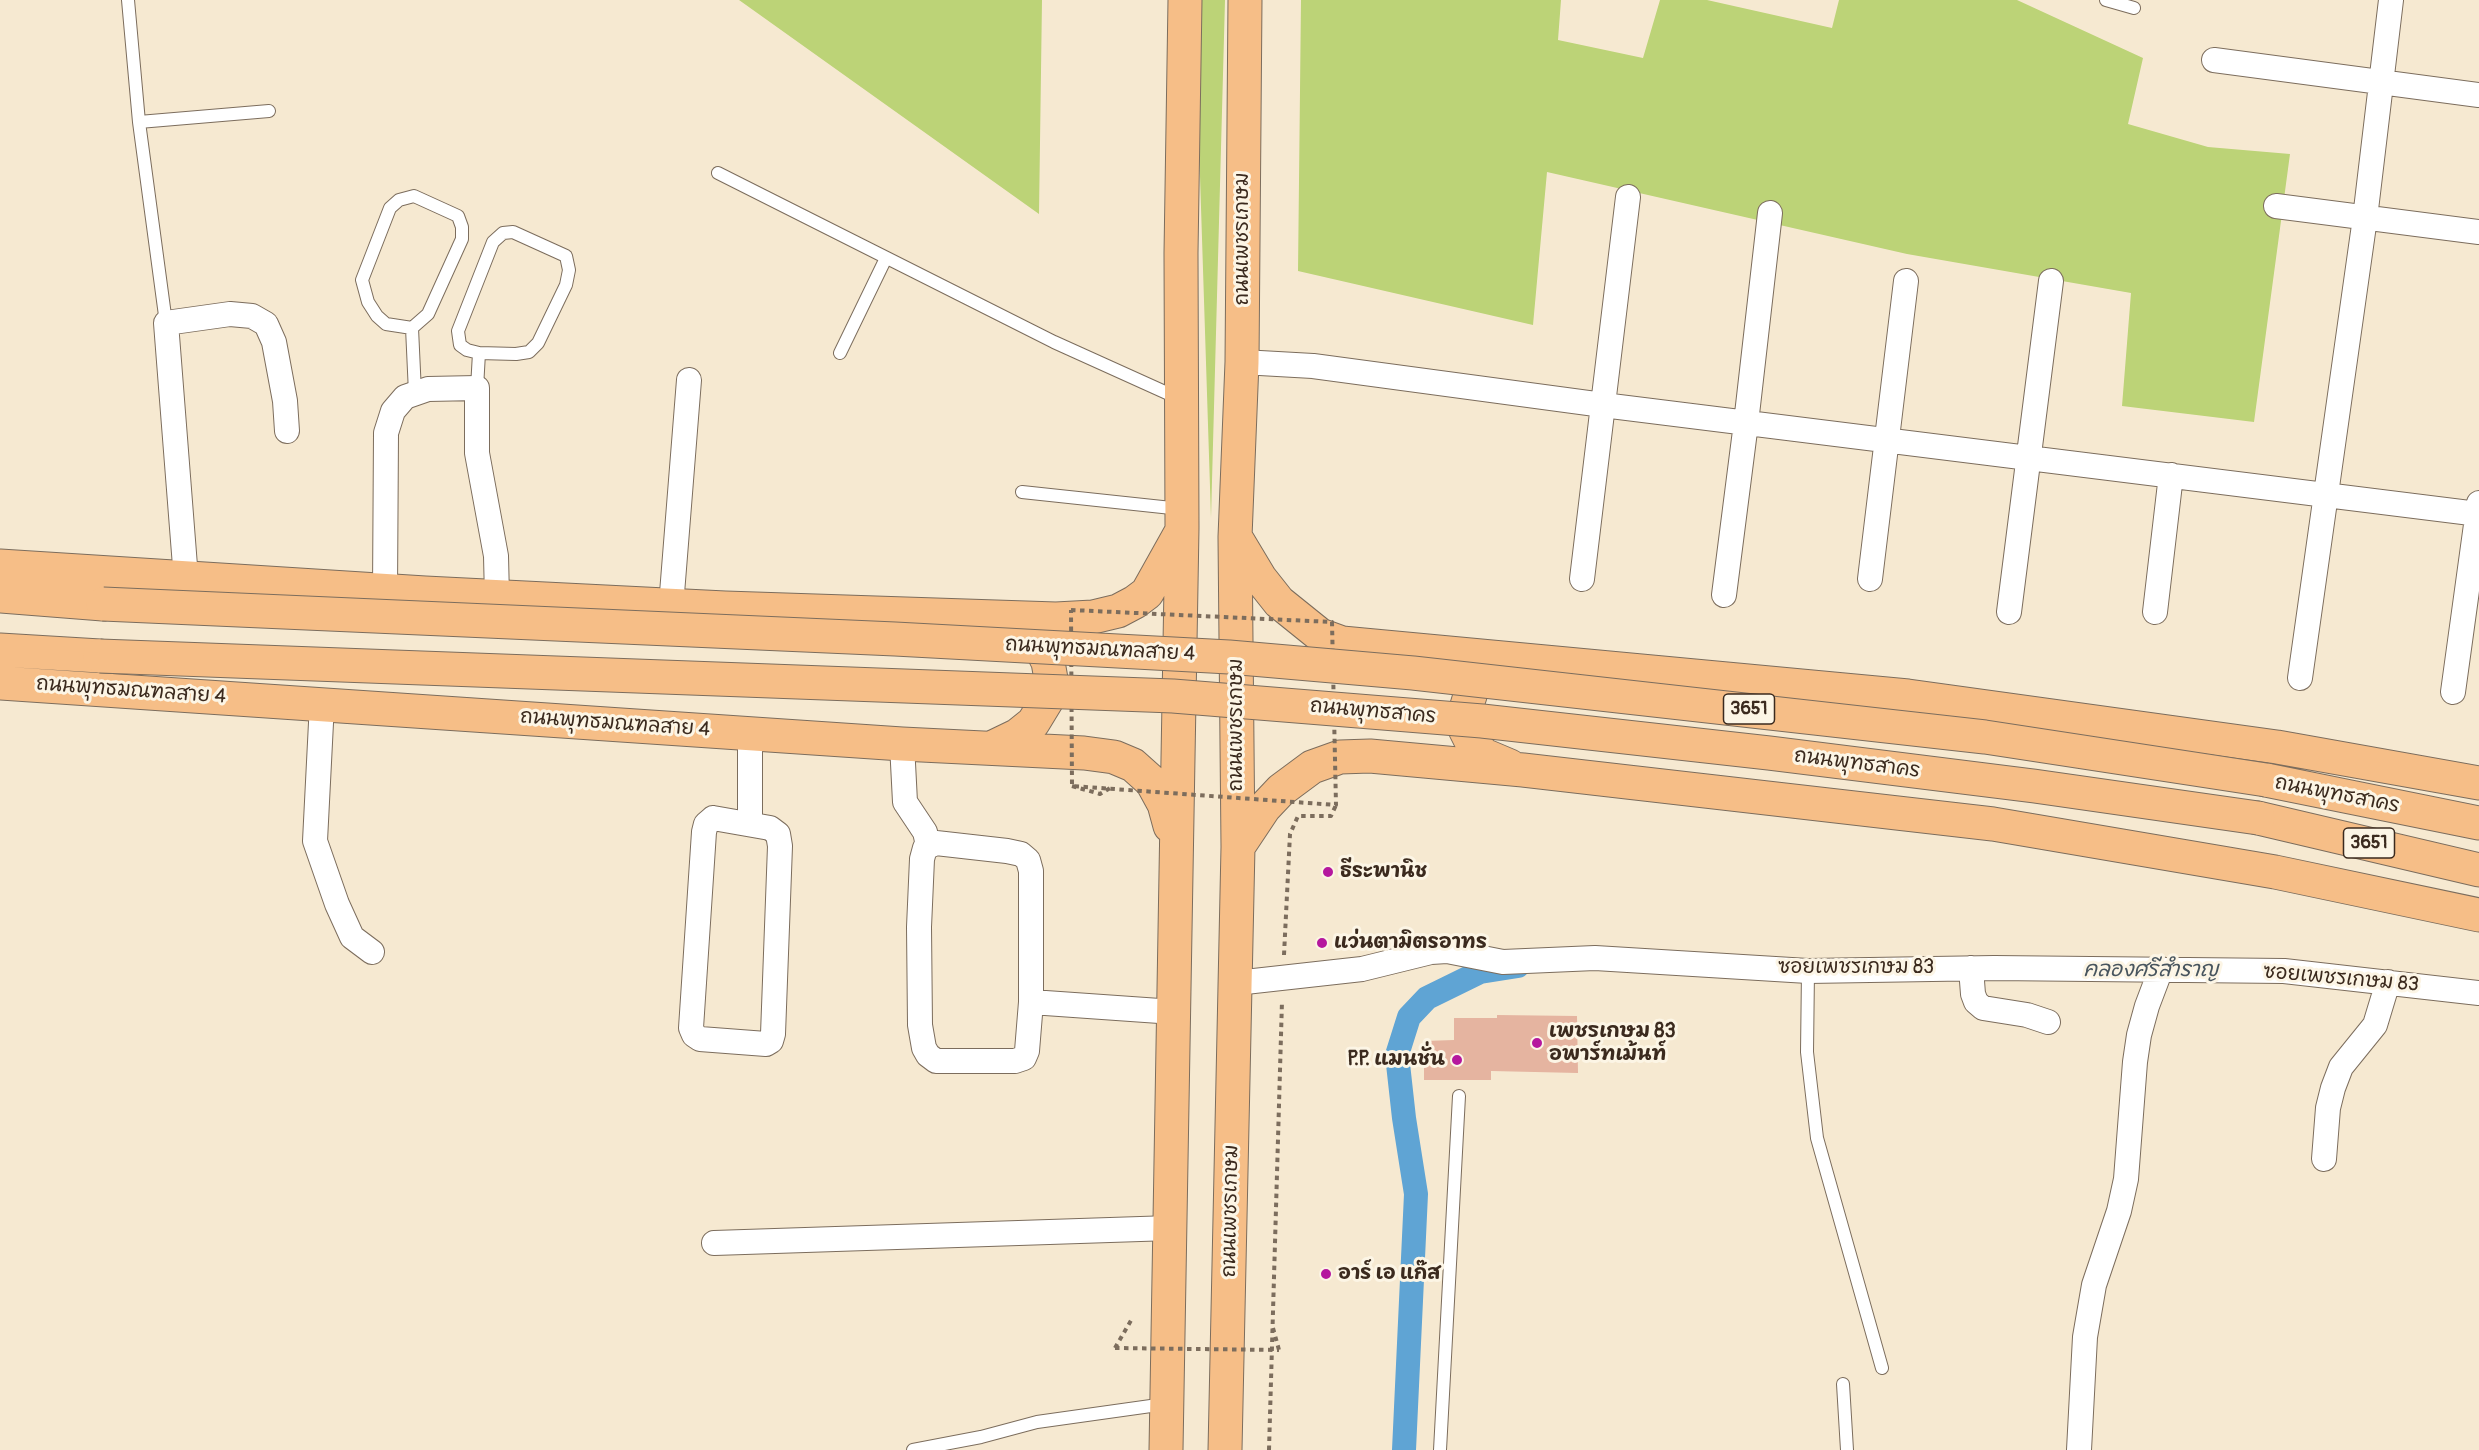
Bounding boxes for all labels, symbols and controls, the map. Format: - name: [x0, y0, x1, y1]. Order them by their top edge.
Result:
- street label: ถนนเพชรเกษม: [1231, 173, 1255, 305]
- street label: ถนนพุทธมณฑลสาย 4: [1004, 633, 1196, 667]
- street label: ถนนเพชรเกษม: [1225, 659, 1249, 791]
- street label: ถนนพุทธมณฑลสาย 4: [35, 672, 227, 710]
- road number: 3651: [1724, 694, 1774, 724]
- street label: ถนนพุทธสาคร: [1309, 695, 1437, 729]
- street label: ถนนพุทธมณฑลสาย 4: [519, 705, 711, 743]
- street label: ถนนพุทธสาคร: [1793, 744, 1921, 784]
- street label: ถนนพุทธสาคร: [2273, 771, 2401, 819]
- road number: 3651: [2344, 828, 2394, 858]
- place label: ธีระพานิช: [1340, 860, 1427, 884]
- marker: ธีระพานิช: [1321, 865, 1335, 879]
- place label: แว่นตามิตรอาทร: [1334, 931, 1487, 955]
- marker: แว่นตามิตรอาทร: [1315, 936, 1329, 950]
- street label: ซอยเพชรเกษม 83: [1778, 956, 1934, 980]
- water label: คลองศรีสำราญ: [2084, 958, 2218, 984]
- street label: ซอยเพชรเกษม 83: [2262, 960, 2420, 998]
- place label: เพชรเกษม 83 อพาร์ทเม้นท์: [1549, 1020, 1676, 1067]
- marker: เพชรเกษม 83 อพาร์ทเม้นท์: [1530, 1036, 1544, 1050]
- place label: P.P. แมนชั่น: [1347, 1048, 1445, 1072]
- marker: P.P. แมนชั่น: [1450, 1053, 1464, 1067]
- street label: ถนนเพชรเกษม: [1218, 1144, 1244, 1278]
- place label: อาร์ เอ แก๊ส: [1338, 1262, 1440, 1286]
- marker: อาร์ เอ แก๊ส: [1319, 1267, 1333, 1281]

